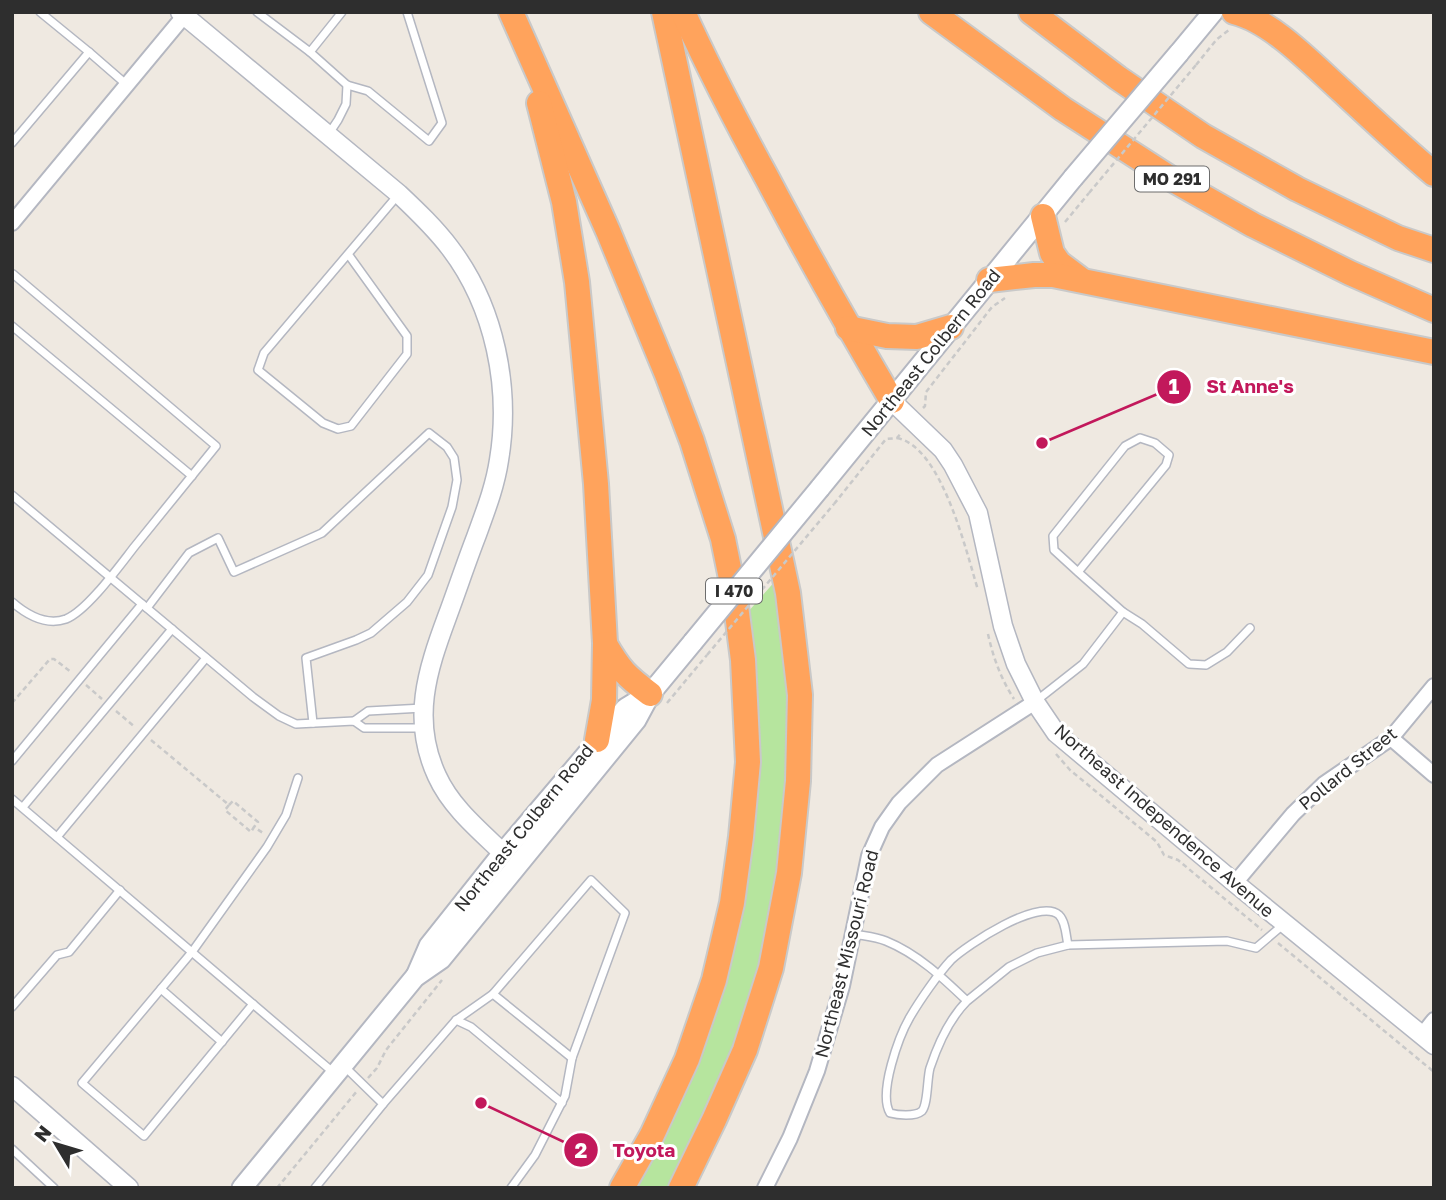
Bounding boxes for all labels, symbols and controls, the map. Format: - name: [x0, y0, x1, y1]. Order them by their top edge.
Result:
- road number: MO 291: [1135, 167, 1209, 192]
- street label: Northeast Colbern Road: [856, 264, 1005, 440]
- callout: St Anne's: [1157, 367, 1307, 407]
- text: 1: [1169, 373, 1180, 399]
- text: St Anne's: [1206, 374, 1294, 397]
- road number: I 470: [706, 578, 762, 604]
- street label: Northeast Independence Avenue: [1050, 719, 1279, 922]
- street label: Pollard Street: [1294, 722, 1401, 814]
- street label: Northeast Colbern Road: [449, 739, 598, 915]
- street label: Northeast Missouri Road: [810, 848, 883, 1060]
- north arrow: [21, 1109, 91, 1179]
- text: N: [29, 1120, 56, 1146]
- callout: Toyota: [564, 1130, 689, 1170]
- text: 2: [575, 1137, 588, 1163]
- text: Toyota: [613, 1138, 675, 1161]

